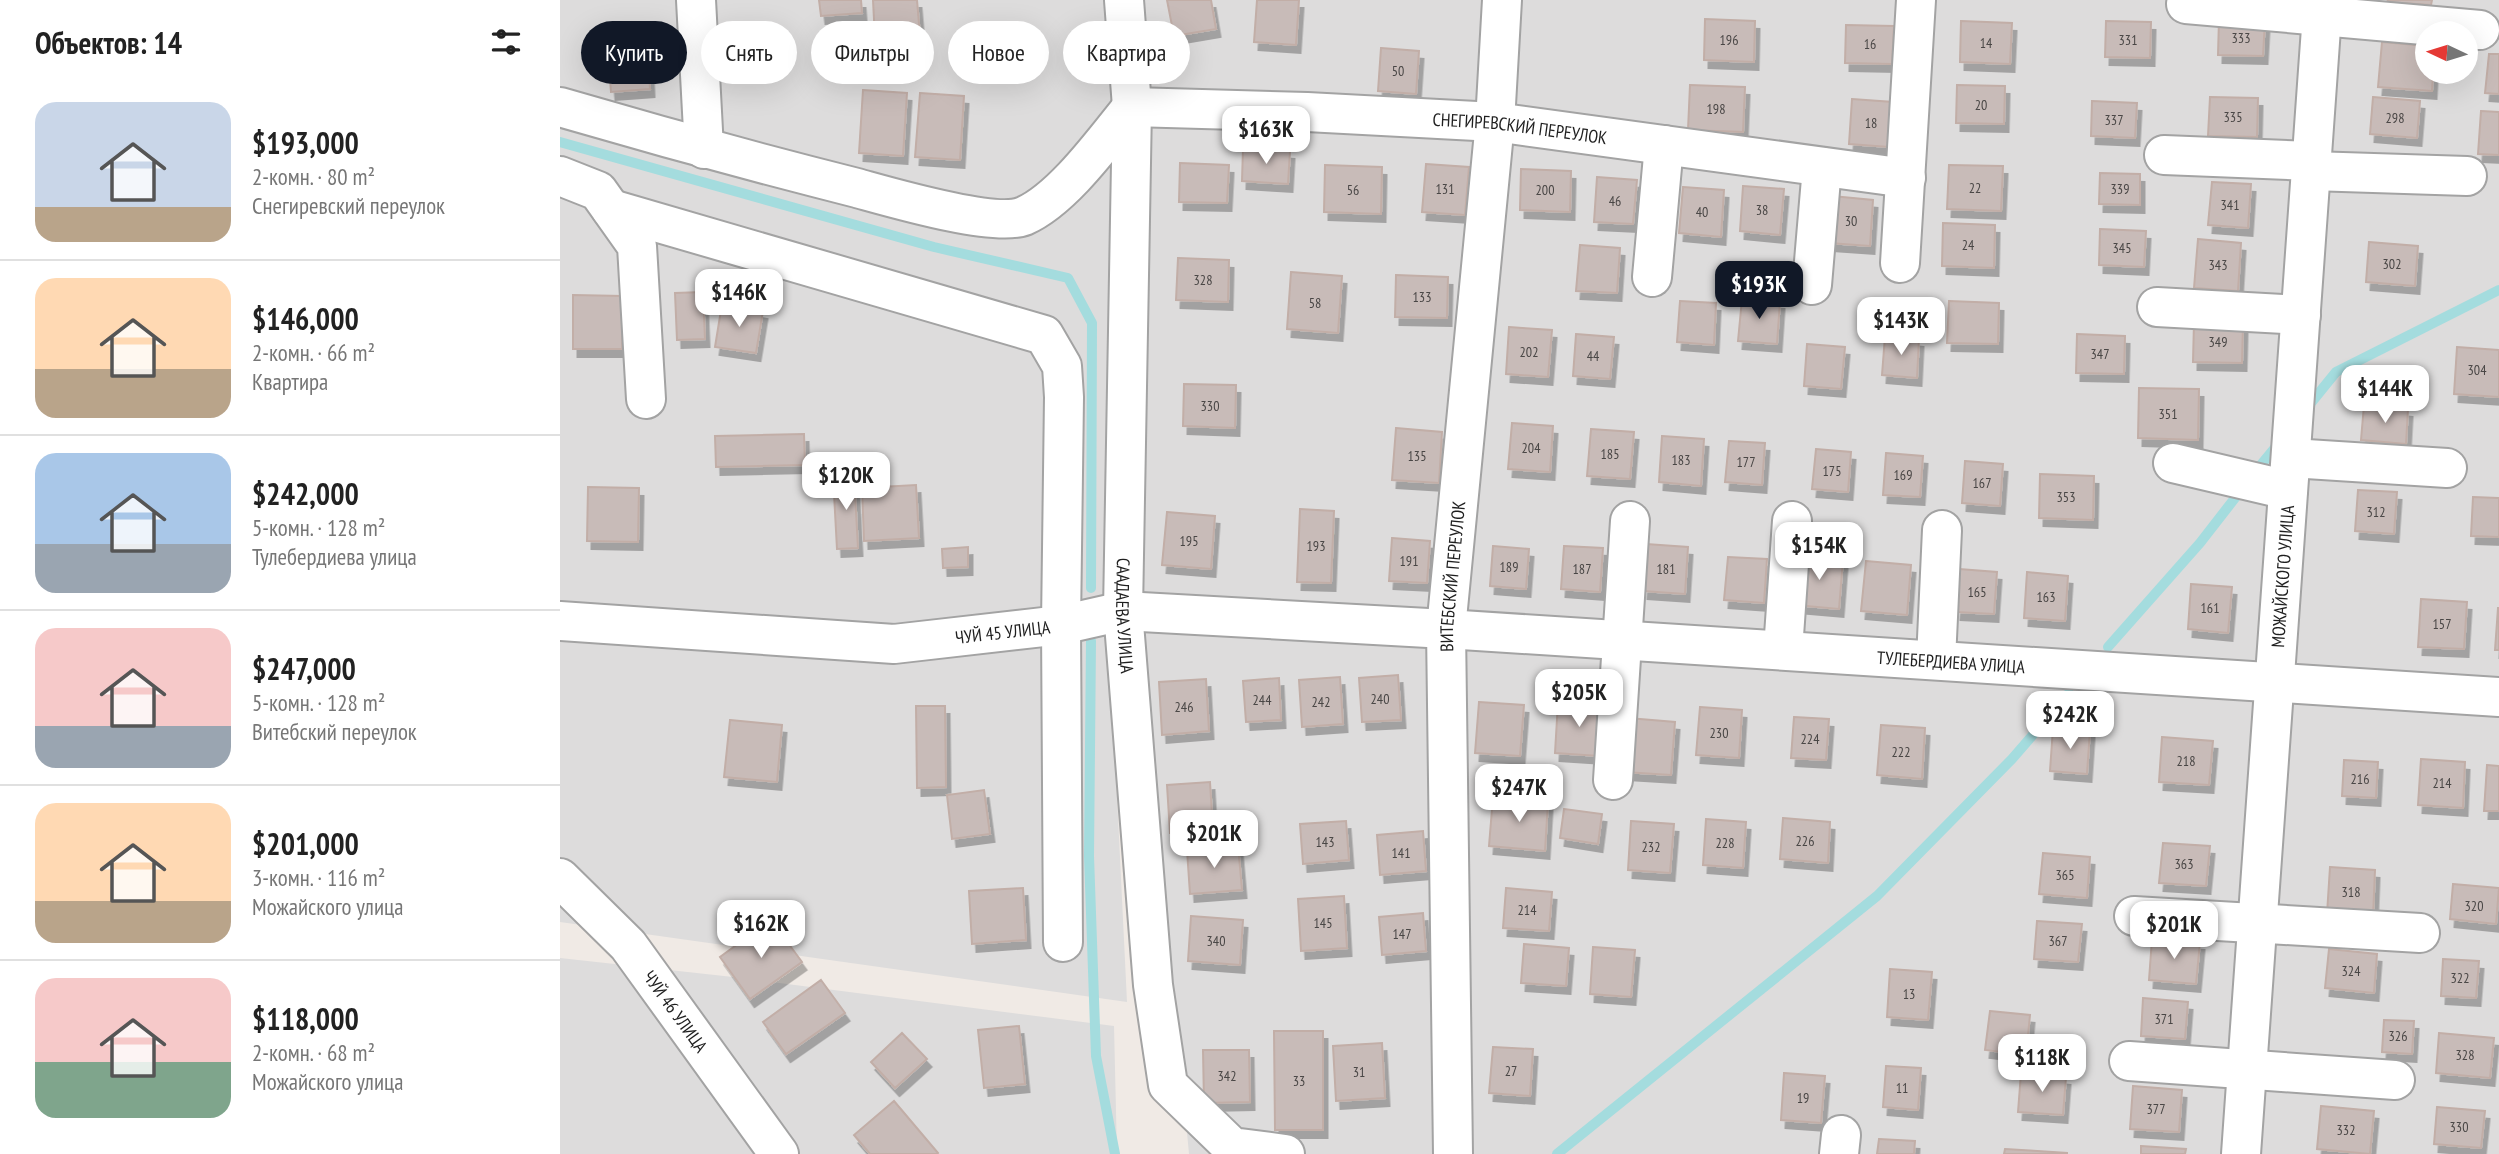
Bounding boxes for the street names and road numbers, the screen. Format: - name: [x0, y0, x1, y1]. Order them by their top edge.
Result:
- street label: СНЕГИРЕВСКИЙ ПЕРЕУЛОК: [1432, 107, 1609, 149]
- street label: ВИТЕБСКИЙ ПЕРЕУЛОК: [1434, 500, 1470, 652]
- street label: МОЖАЙСКОГО УЛИЦА: [2266, 504, 2299, 648]
- street label: СААДАЕВА УЛИЦА: [1111, 558, 1139, 675]
- street label: ЧУЙ 45 УЛИЦА: [954, 615, 1052, 648]
- street label: ТУЛЕБЕРДИЕВА УЛИЦА: [1876, 645, 2026, 678]
- street label: ЧУЙ 46 УЛИЦА: [639, 966, 713, 1057]

